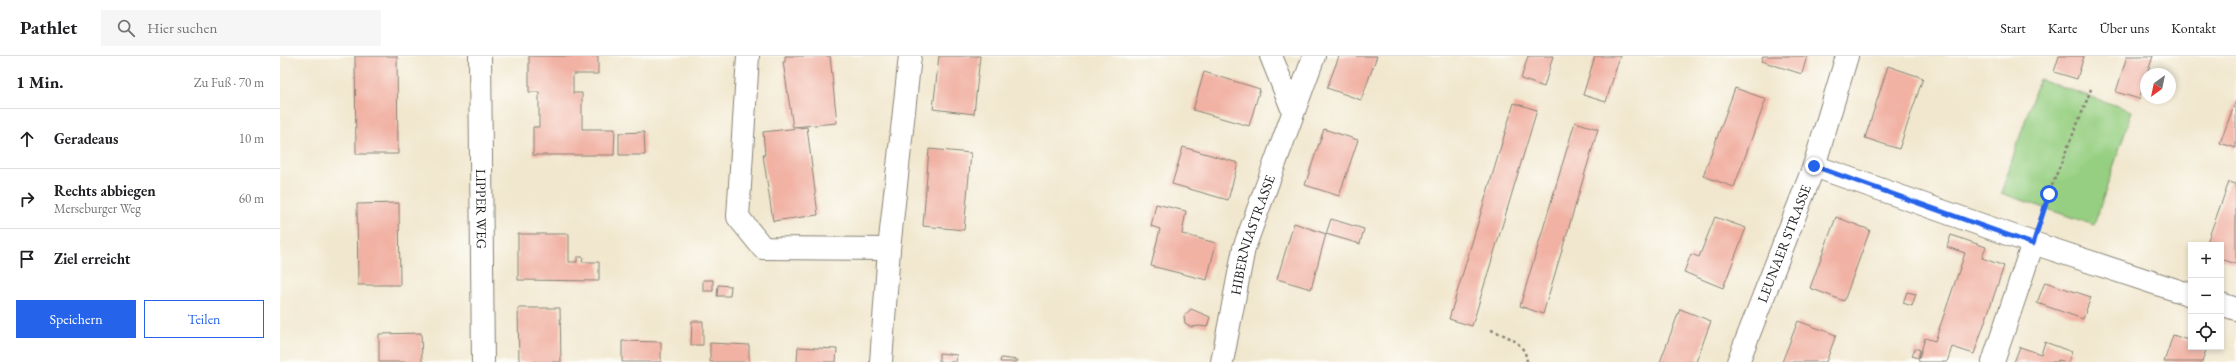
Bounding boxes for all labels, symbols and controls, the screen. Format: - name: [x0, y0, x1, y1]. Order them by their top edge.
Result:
- search box: [101, 10, 381, 46]
- text: Pathlet: [20, 15, 77, 40]
- icon: search: [115, 17, 137, 39]
- text: Hier suchen: [147, 18, 217, 37]
- text: Start: [2000, 19, 2026, 37]
- text: Karte: [2048, 19, 2077, 37]
- text: Über uns: [2099, 19, 2149, 37]
- text: Kontakt: [2171, 19, 2216, 37]
- north arrow: [2140, 68, 2176, 104]
- text: 1 Min.: [16, 71, 63, 93]
- text: Zu Fuß · 70 m: [194, 74, 264, 91]
- icon: ahead: [16, 128, 38, 150]
- text: Geradeaus: [54, 129, 118, 148]
- text: 10 m: [239, 130, 264, 147]
- route end: [1805, 157, 1823, 175]
- street label: LIPPER WEG: [472, 169, 491, 249]
- street label: HIBERNIASTRASSE: [1226, 172, 1279, 296]
- text: Rechts abbiegen: [54, 181, 156, 200]
- street label: LEUNAER STRASSE: [1753, 182, 1815, 305]
- route start: [2040, 185, 2058, 203]
- icon: right: [16, 188, 38, 210]
- text: 60 m: [239, 190, 264, 207]
- text: Merseburger Weg: [54, 200, 141, 217]
- map controls: [2188, 242, 2224, 350]
- button: +: [2188, 242, 2224, 278]
- icon: arrive: [16, 248, 38, 270]
- text: Ziel erreicht: [54, 249, 130, 268]
- button: −: [2188, 278, 2224, 314]
- button: Speichern: [16, 300, 136, 338]
- button: Teilen: [144, 300, 264, 338]
- button: locate: [2188, 314, 2224, 350]

